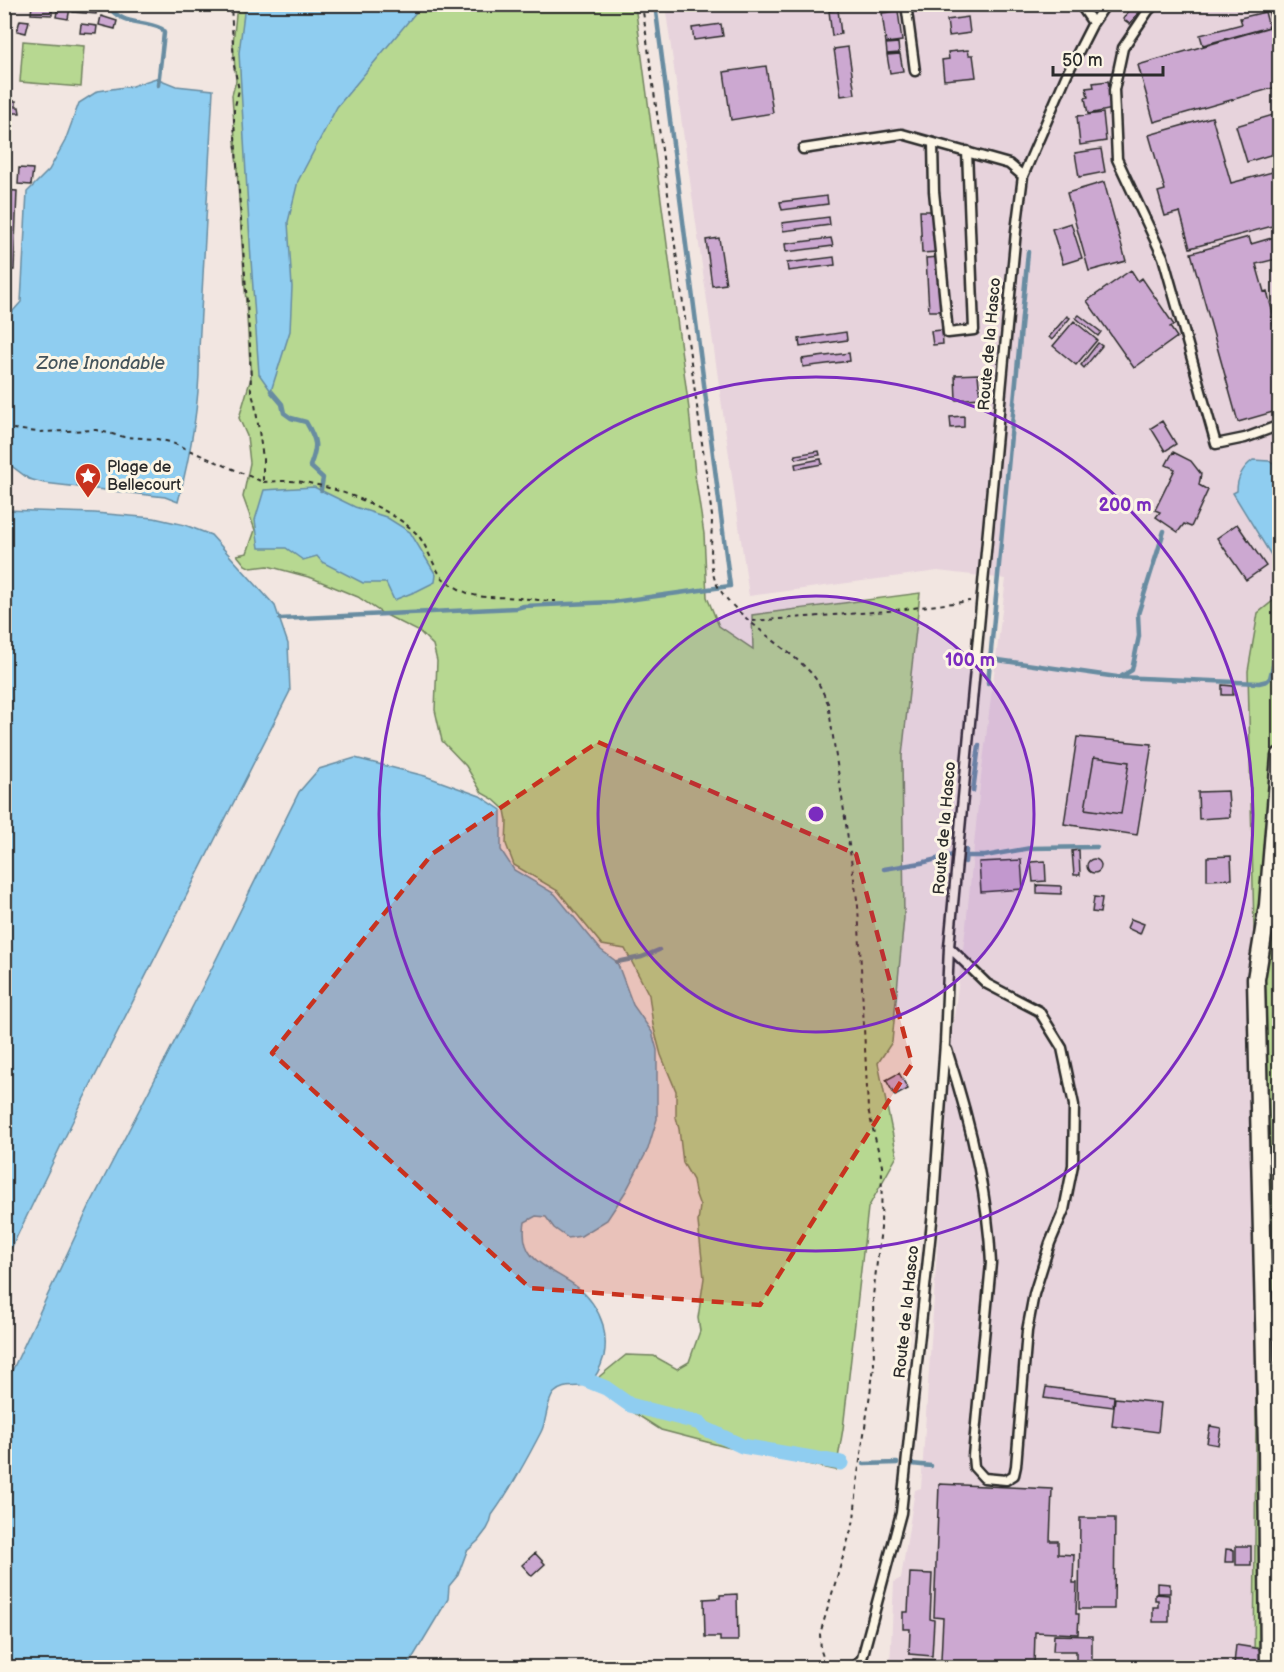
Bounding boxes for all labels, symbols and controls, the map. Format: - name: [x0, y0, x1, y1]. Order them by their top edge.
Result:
- scale bar: [1053, 39, 1162, 77]
- text: 50 m: [1062, 50, 1103, 71]
- street label: Route de la Hasco: [975, 277, 1005, 411]
- water label: Zone Inondable: [36, 353, 165, 374]
- place label: Plage de Bellecourt: [107, 458, 181, 495]
- place icon: Plage de Bellecourt: [73, 461, 103, 499]
- text: 200 m: [1098, 495, 1152, 516]
- text: 100 m: [945, 650, 995, 671]
- street label: Route de la Hasco: [930, 761, 960, 895]
- centre of rings: [806, 804, 826, 824]
- street label: Route de la Hasco: [891, 1245, 923, 1379]

